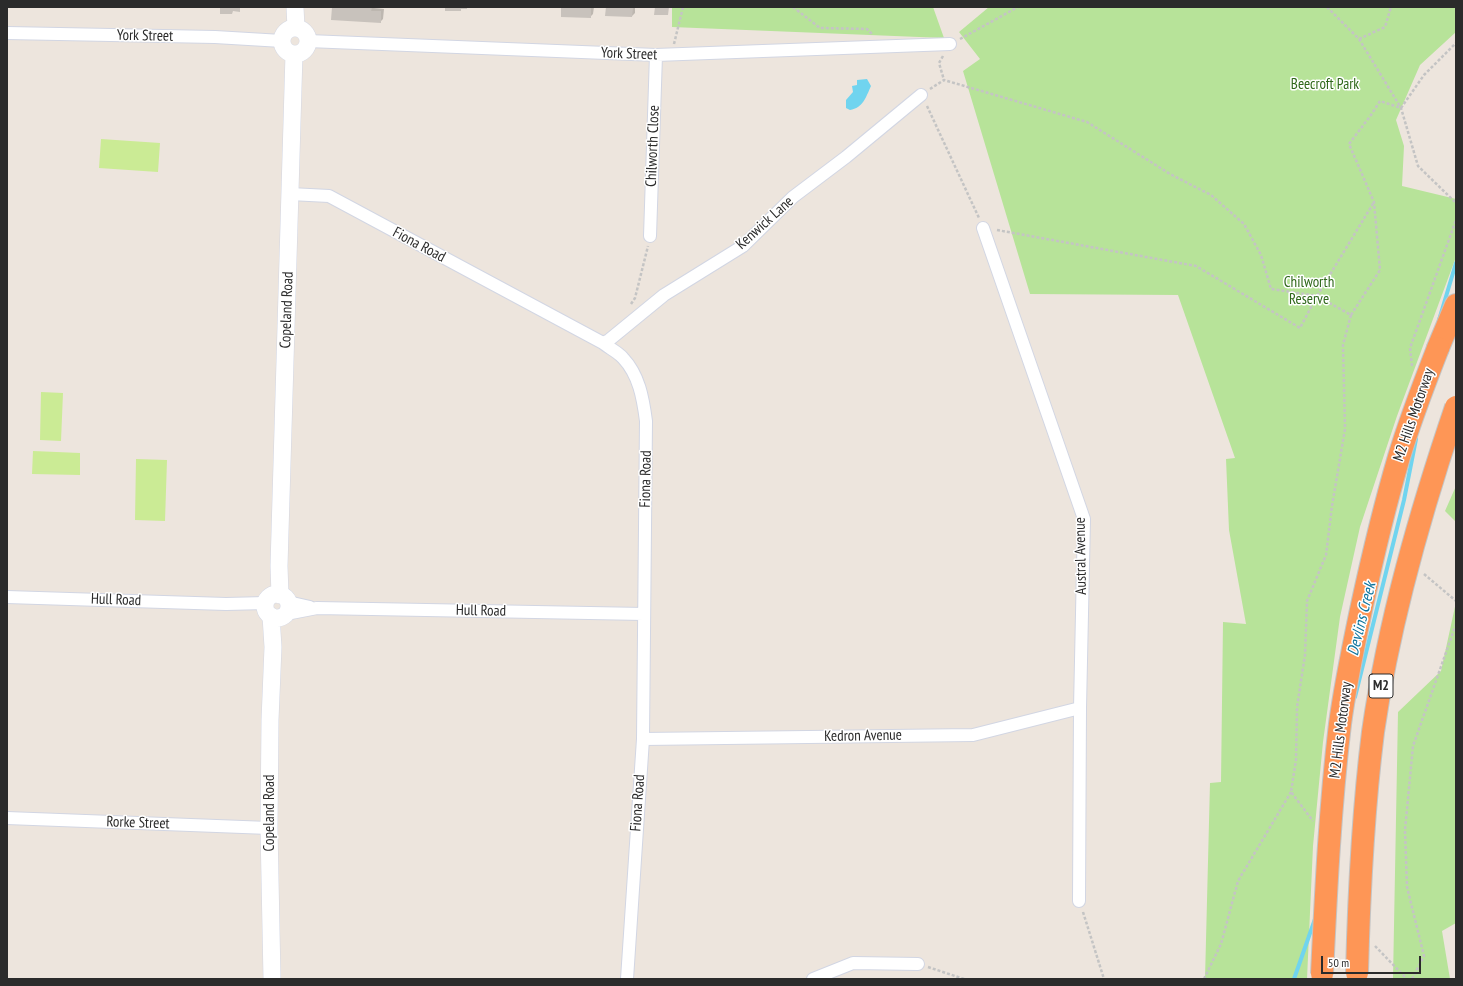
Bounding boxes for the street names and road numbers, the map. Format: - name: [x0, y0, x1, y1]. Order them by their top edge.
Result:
- street label: York Street: [117, 27, 173, 45]
- street label: York Street: [601, 44, 657, 64]
- street label: Chilworth Close: [643, 105, 663, 187]
- street label: Kenwick Lane: [733, 193, 797, 253]
- street label: Fiona Road: [389, 224, 449, 266]
- street label: Copeland Road: [277, 271, 297, 349]
- street label: M2 Hills Motorway: [1390, 366, 1438, 464]
- street label: Fiona Road: [637, 450, 655, 508]
- street label: Austral Avenue: [1071, 517, 1091, 595]
- street label: Hull Road: [91, 590, 141, 610]
- street label: Hull Road: [456, 602, 506, 620]
- road number: M2: [1369, 674, 1393, 698]
- street label: M2 Hills Motorway: [1326, 681, 1356, 779]
- street label: Kedron Avenue: [824, 726, 902, 746]
- street label: Fiona Road: [627, 774, 649, 832]
- street label: Copeland Road: [261, 775, 279, 851]
- street label: Rorke Street: [106, 813, 170, 833]

